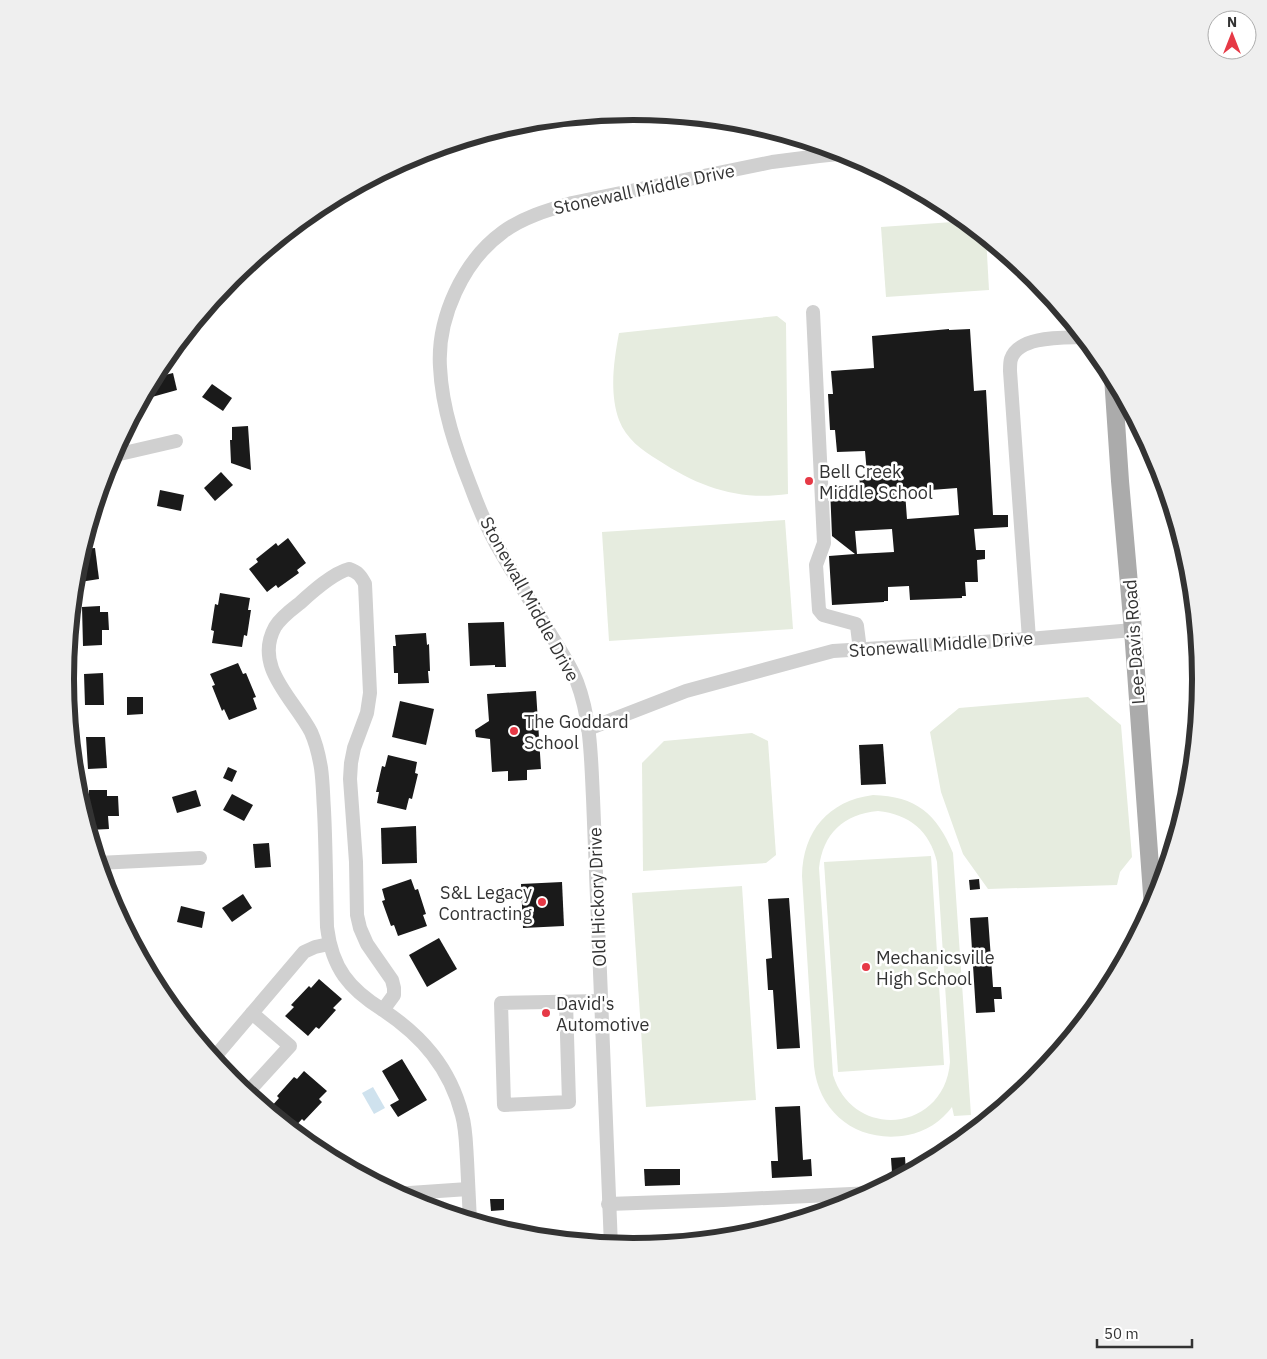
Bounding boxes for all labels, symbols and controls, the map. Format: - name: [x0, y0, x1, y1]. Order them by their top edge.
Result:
- north arrow: [1207, 10, 1257, 60]
- text: N: [1227, 13, 1237, 31]
- street label: Stonewall Middle Drive: [551, 159, 737, 219]
- place label: Bell Creek Middle School: [819, 460, 933, 504]
- marker: Bell Creek Middle School: [803, 475, 815, 487]
- street label: Stonewall Middle Drive: [475, 513, 585, 686]
- street label: Lee-Davis Road: [1118, 579, 1150, 705]
- street label: Stonewall Middle Drive: [848, 626, 1034, 662]
- place label: The Goddard School: [524, 710, 629, 754]
- marker: The Goddard School: [508, 725, 520, 737]
- street label: Old Hickory Drive: [583, 827, 611, 967]
- place label: S&L Legacy Contracting: [438, 881, 532, 925]
- marker: S&L Legacy Contracting: [536, 896, 548, 908]
- place label: Mechanicsville High School: [876, 946, 995, 990]
- marker: Mechanicsville High School: [860, 961, 872, 973]
- place label: David's Automotive: [556, 992, 649, 1036]
- marker: David's Automotive: [540, 1007, 552, 1019]
- scale bar: [1097, 1316, 1192, 1348]
- text: 50 m: [1104, 1324, 1139, 1343]

